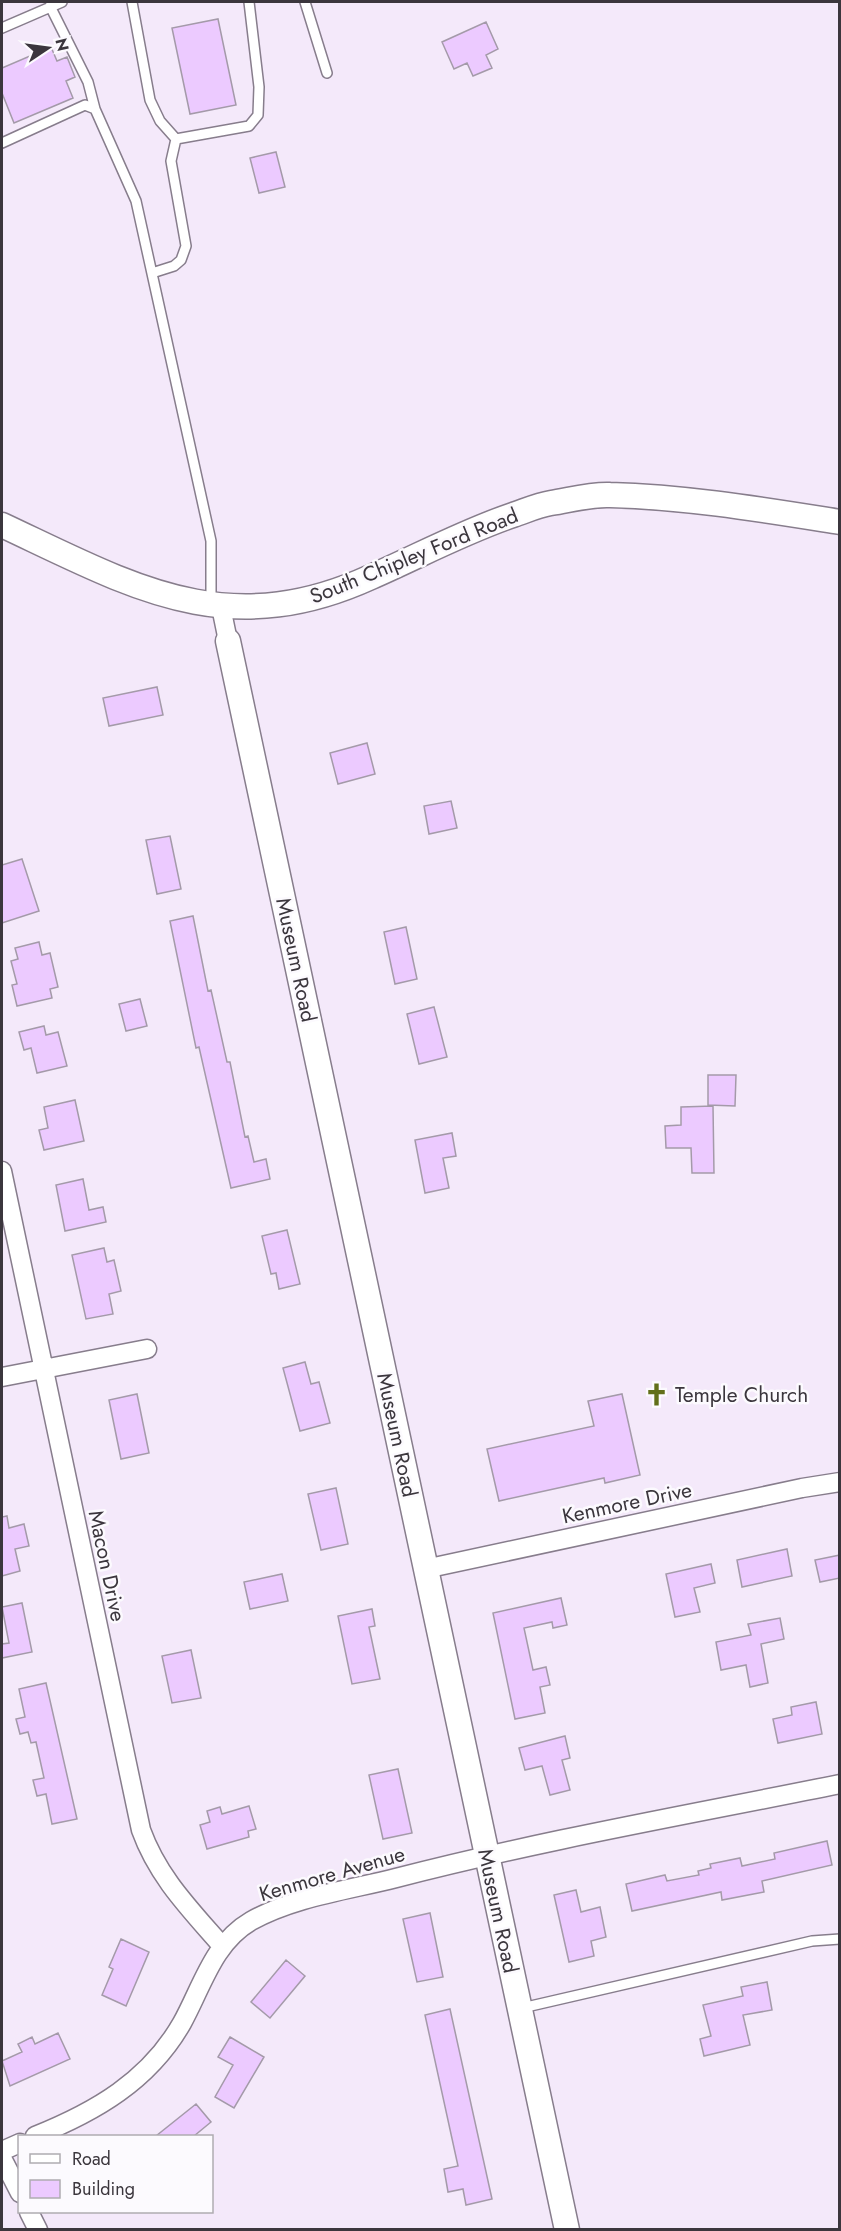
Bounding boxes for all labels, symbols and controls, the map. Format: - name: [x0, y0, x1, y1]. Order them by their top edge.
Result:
- north arrow: [18, 18, 78, 78]
- text: N: [49, 36, 75, 54]
- street label: South Chipley Ford Road: [305, 500, 523, 612]
- street label: Museum Road: [268, 895, 324, 1025]
- street label: Museum Road: [369, 1370, 425, 1500]
- place label: Temple Church: [675, 1380, 808, 1410]
- church icon: Temple Church: [644, 1382, 670, 1408]
- street label: Kenmore Drive: [560, 1475, 695, 1531]
- street label: Macon Drive: [81, 1508, 133, 1624]
- street label: Kenmore Avenue: [256, 1839, 409, 1909]
- street label: Museum Road: [470, 1846, 526, 1976]
- legend: [18, 2135, 213, 2213]
- text: Road: [72, 2146, 111, 2172]
- text: Building: [72, 2176, 135, 2202]

